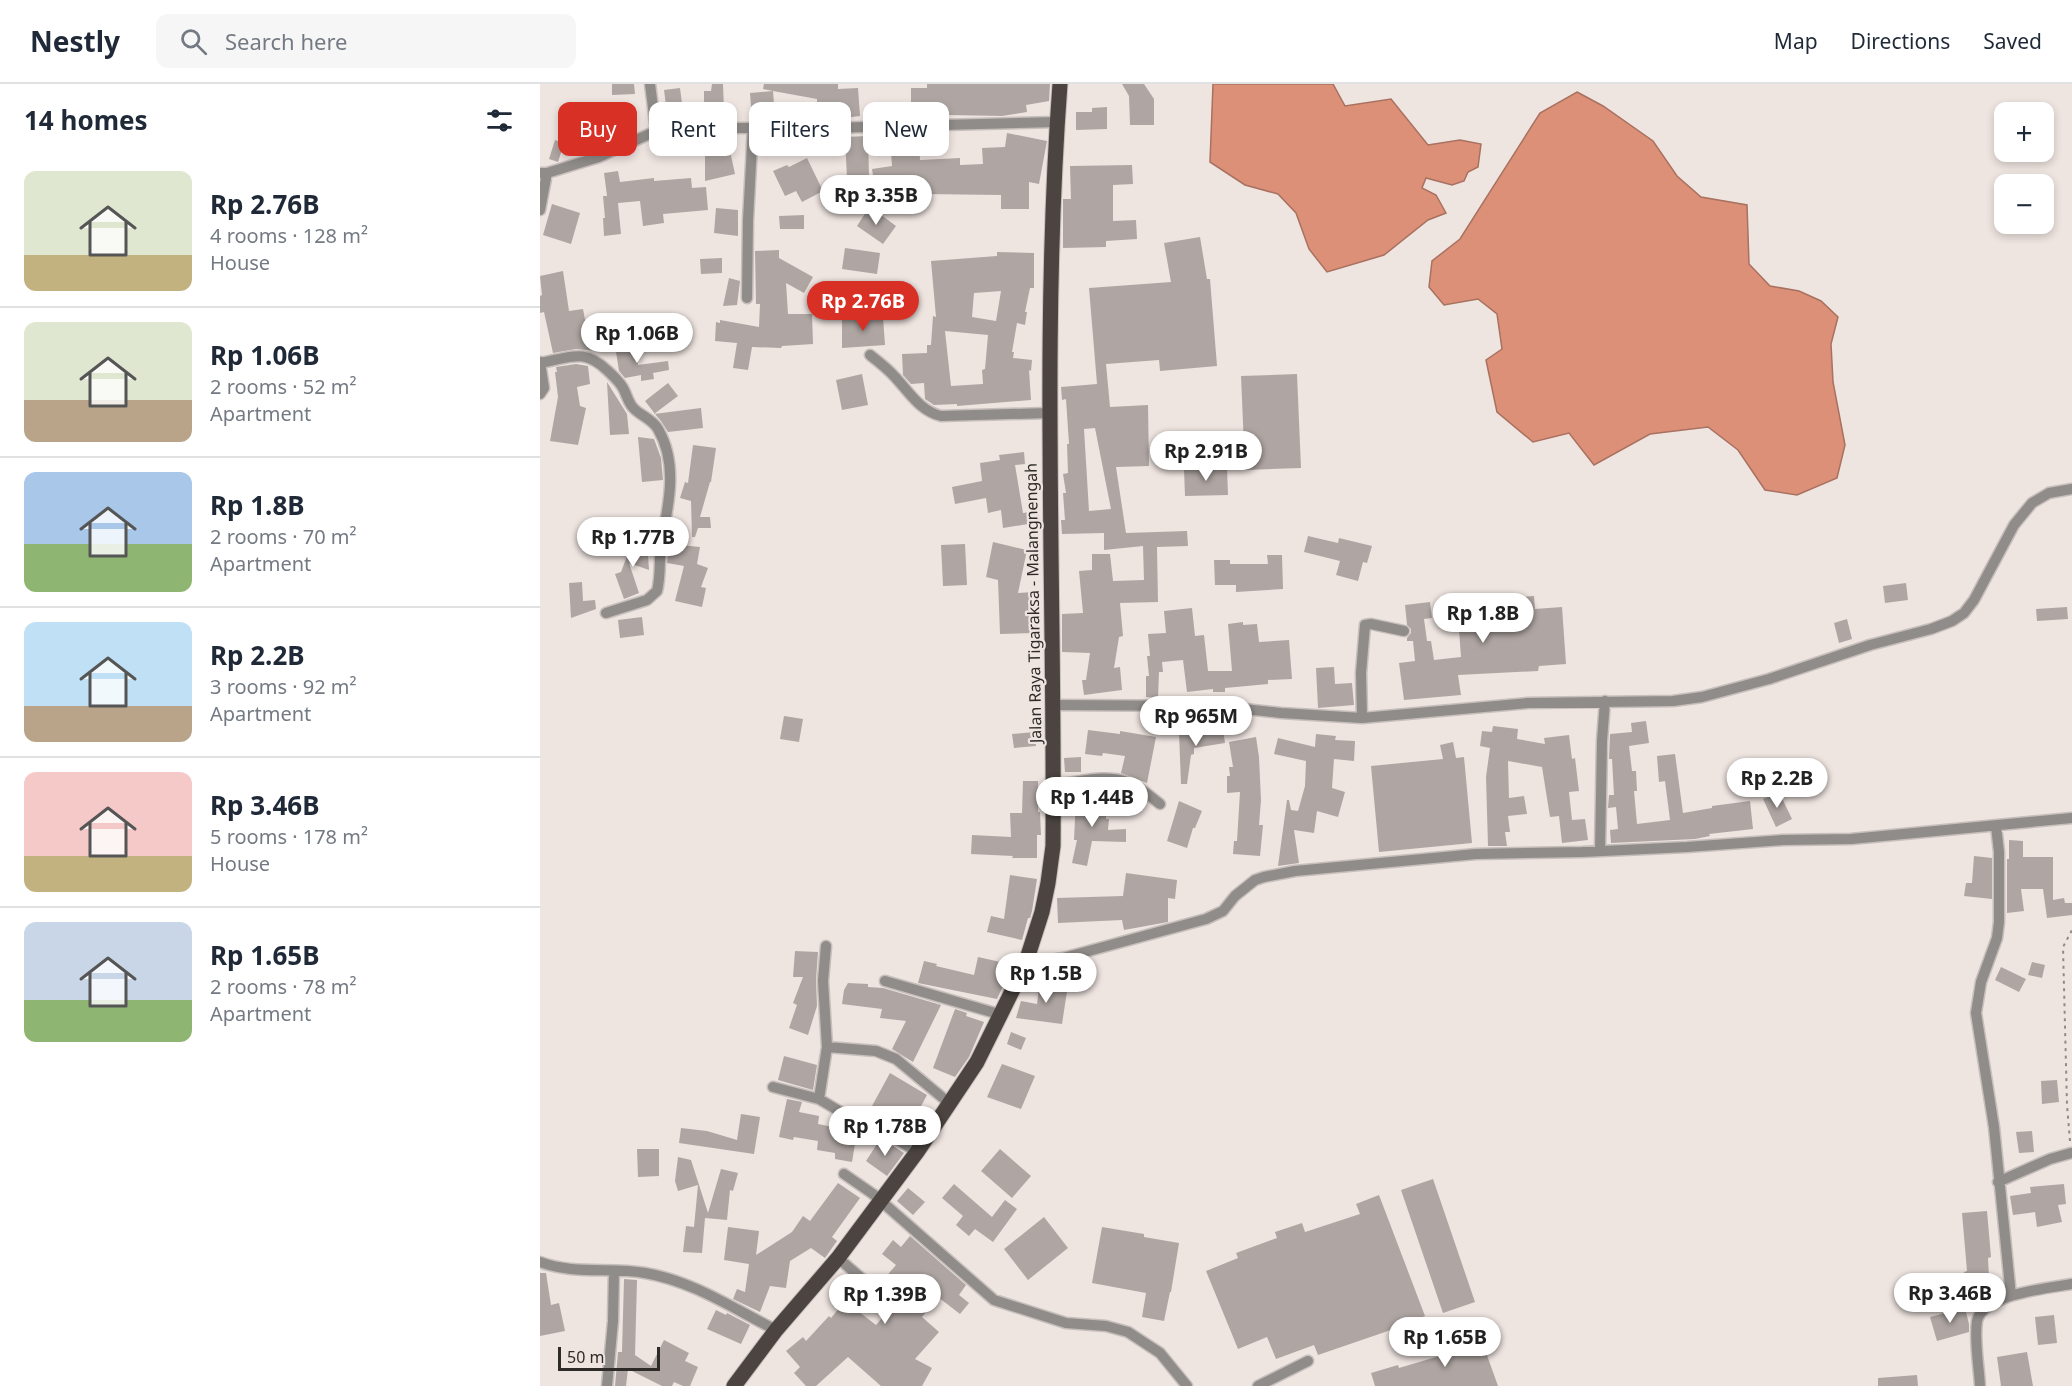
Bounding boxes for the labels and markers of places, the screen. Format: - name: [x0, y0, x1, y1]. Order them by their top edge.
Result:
- pin: Rp 3.35B: [814, 175, 938, 226]
- pin: Rp 2.76B: [801, 281, 925, 332]
- pin: Rp 1.06B: [575, 313, 699, 364]
- pin: Rp 2.91B: [1144, 431, 1268, 482]
- pin: Rp 1.77B: [571, 517, 695, 568]
- pin: Rp 1.8B: [1428, 593, 1538, 644]
- pin: Rp 965M: [1141, 696, 1251, 747]
- pin: Rp 2.2B: [1722, 758, 1832, 809]
- pin: Rp 1.44B: [1030, 777, 1154, 828]
- pin: Rp 1.5B: [991, 953, 1101, 1004]
- pin: Rp 1.78B: [823, 1106, 947, 1157]
- pin: Rp 3.46B: [1888, 1273, 2012, 1324]
- pin: Rp 1.39B: [823, 1274, 947, 1325]
- pin: Rp 1.65B: [1383, 1317, 1507, 1368]

